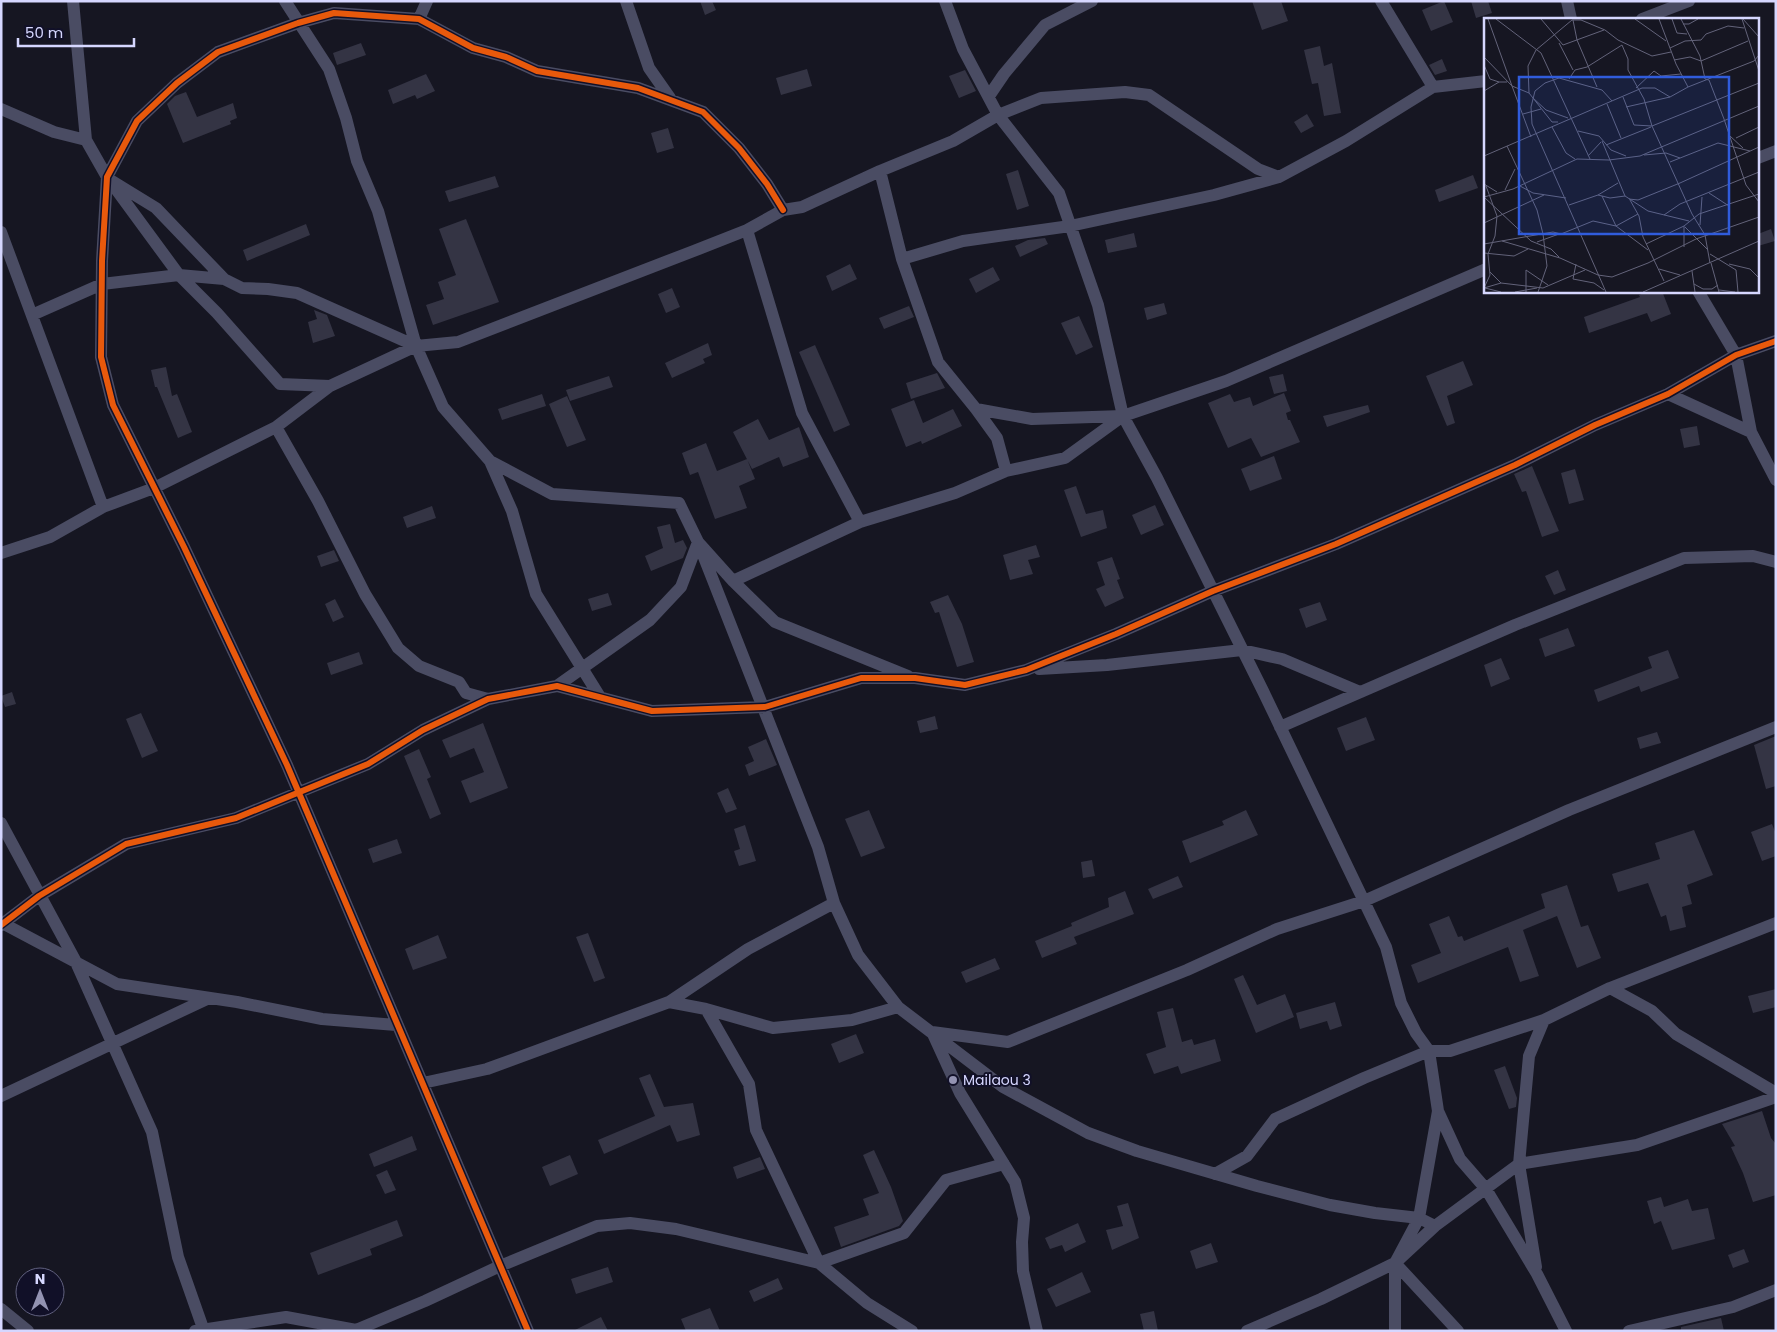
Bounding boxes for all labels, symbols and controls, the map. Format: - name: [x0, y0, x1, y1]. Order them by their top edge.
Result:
- scale bar: [18, 15, 134, 47]
- inset map: [1484, 18, 1760, 292]
- text: 50 m: [25, 22, 63, 43]
- place label: Mailaou 3: [963, 1070, 1031, 1090]
- marker: Mailaou 3: [947, 1074, 959, 1086]
- north arrow: [15, 1267, 65, 1317]
- text: N: [35, 1269, 45, 1289]

